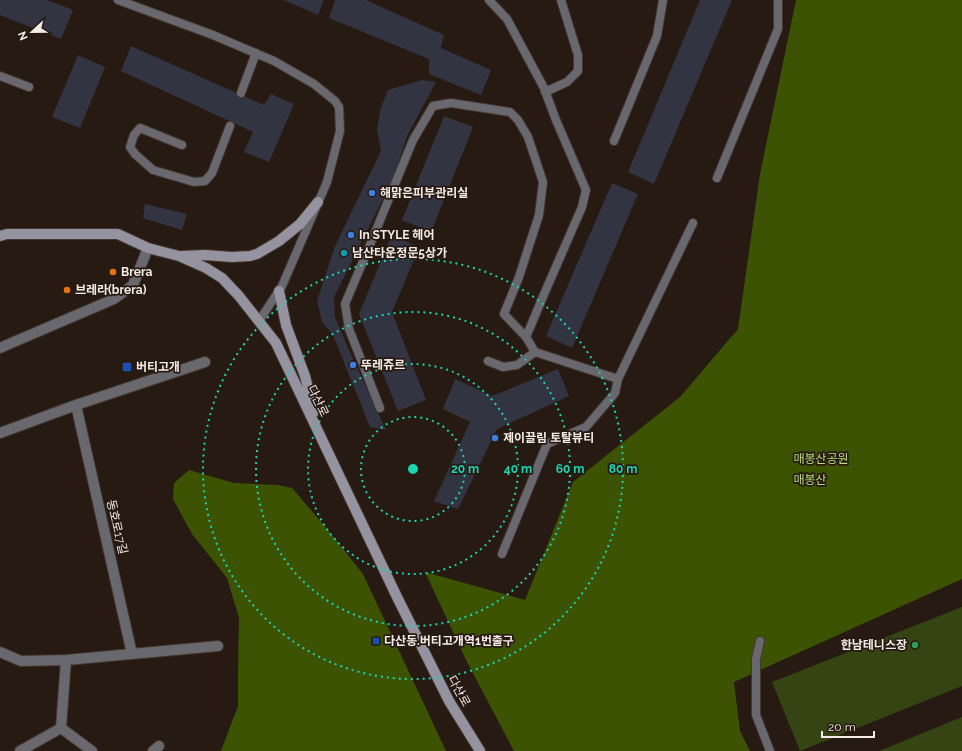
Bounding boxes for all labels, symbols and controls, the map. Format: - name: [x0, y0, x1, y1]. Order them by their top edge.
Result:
- north arrow: [12, 12, 52, 52]
- text: N: [16, 29, 31, 42]
- place label: 해맑은피부관리실: [380, 186, 468, 200]
- marker: 해맑은피부관리실: [367, 188, 377, 198]
- place label: In STYLE 헤어: [359, 228, 434, 242]
- marker: In STYLE 헤어: [346, 230, 356, 240]
- place label: 남산타운정문5상가: [352, 246, 447, 260]
- marker: 남산타운정문5상가: [339, 248, 349, 258]
- place label: Brera: [121, 265, 153, 279]
- marker: Brera: [108, 267, 118, 277]
- place label: 브레라(brera): [75, 283, 147, 297]
- marker: 브레라(brera): [62, 285, 72, 295]
- place label: 뚜레쥬르: [361, 358, 405, 372]
- place label: 버티고개: [136, 360, 180, 374]
- marker: 뚜레쥬르: [348, 360, 358, 370]
- marker: 버티고개: [121, 361, 133, 373]
- street label: 다산로: [304, 383, 332, 419]
- place label: 제이끌림 토탈뷰티: [503, 431, 594, 445]
- marker: 제이끌림 토탈뷰티: [490, 433, 500, 443]
- park label: 매봉산공원: [793, 452, 849, 466]
- centre of rings: [406, 462, 420, 476]
- text: 20 m: [451, 462, 479, 476]
- text: 40 m: [504, 462, 532, 476]
- text: 60 m: [556, 462, 584, 476]
- text: 80 m: [609, 462, 637, 476]
- park label: 매봉산: [793, 473, 827, 487]
- street label: 동호로17길: [104, 498, 130, 556]
- place label: 다산동.버티고개역1번출구: [384, 634, 514, 648]
- marker: 다산동.버티고개역1번출구: [371, 636, 381, 646]
- place label: 한남테니스장: [841, 638, 907, 652]
- marker: 한남테니스장: [910, 640, 920, 650]
- street label: 다산로: [445, 673, 473, 709]
- scale bar: [822, 713, 874, 739]
- text: 20 m: [828, 720, 856, 734]

